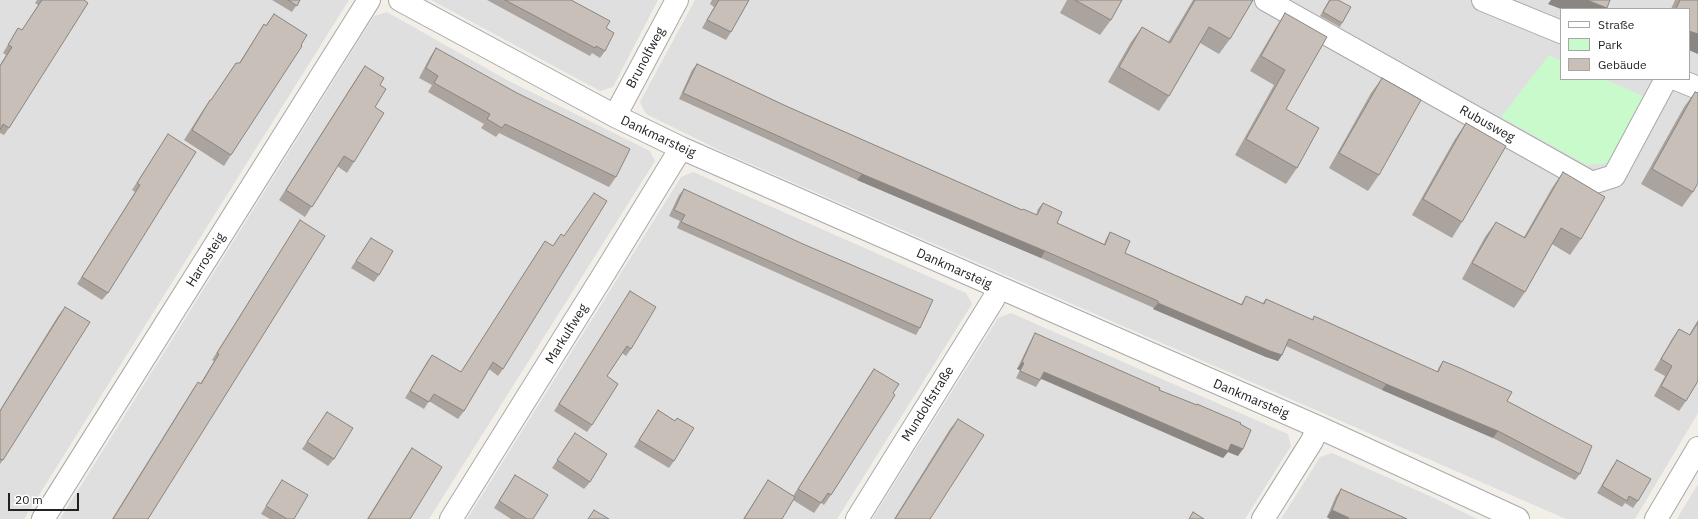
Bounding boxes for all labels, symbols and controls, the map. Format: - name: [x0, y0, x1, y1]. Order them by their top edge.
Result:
- legend: [1560, 8, 1690, 80]
- text: Straße: [1598, 17, 1634, 32]
- street label: Brunolfweg: [623, 25, 669, 91]
- text: Park: [1598, 37, 1622, 52]
- text: Gebäude: [1598, 57, 1647, 72]
- street label: Rubusweg: [1457, 102, 1517, 146]
- street label: Dankmarsteig: [618, 113, 698, 161]
- street label: Harrosteig: [183, 230, 229, 290]
- street label: Dankmarsteig: [914, 245, 994, 293]
- street label: Markulfweg: [542, 301, 592, 367]
- street label: Mundolfstraße: [899, 363, 957, 445]
- street label: Dankmarsteig: [1211, 376, 1291, 422]
- scale bar: [10, 485, 81, 511]
- text: 20 m: [15, 492, 43, 507]

